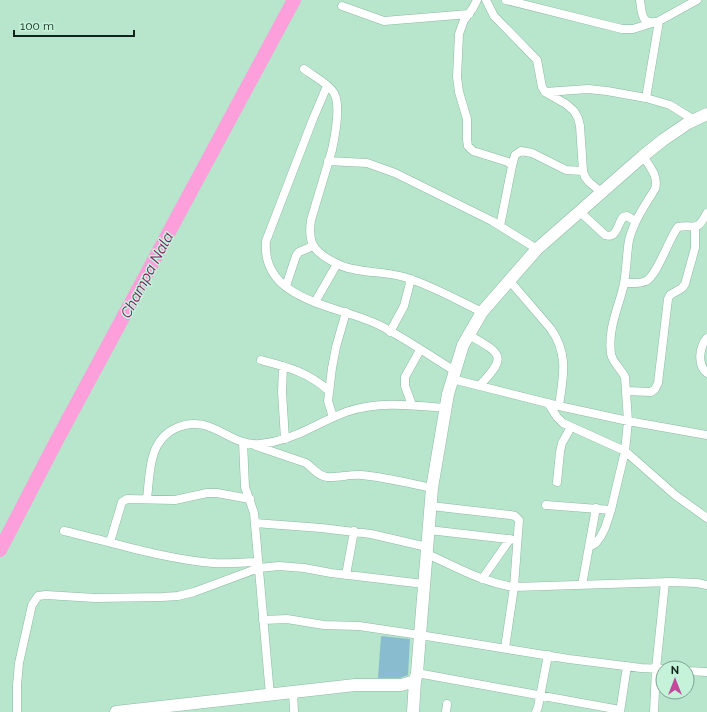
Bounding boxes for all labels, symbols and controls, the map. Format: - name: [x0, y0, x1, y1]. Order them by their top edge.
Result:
- scale bar: [14, 12, 134, 38]
- text: 100 m: [20, 19, 54, 33]
- water label: Champa Nala: [117, 229, 177, 321]
- north arrow: [655, 660, 695, 700]
- text: N: [671, 664, 679, 677]

